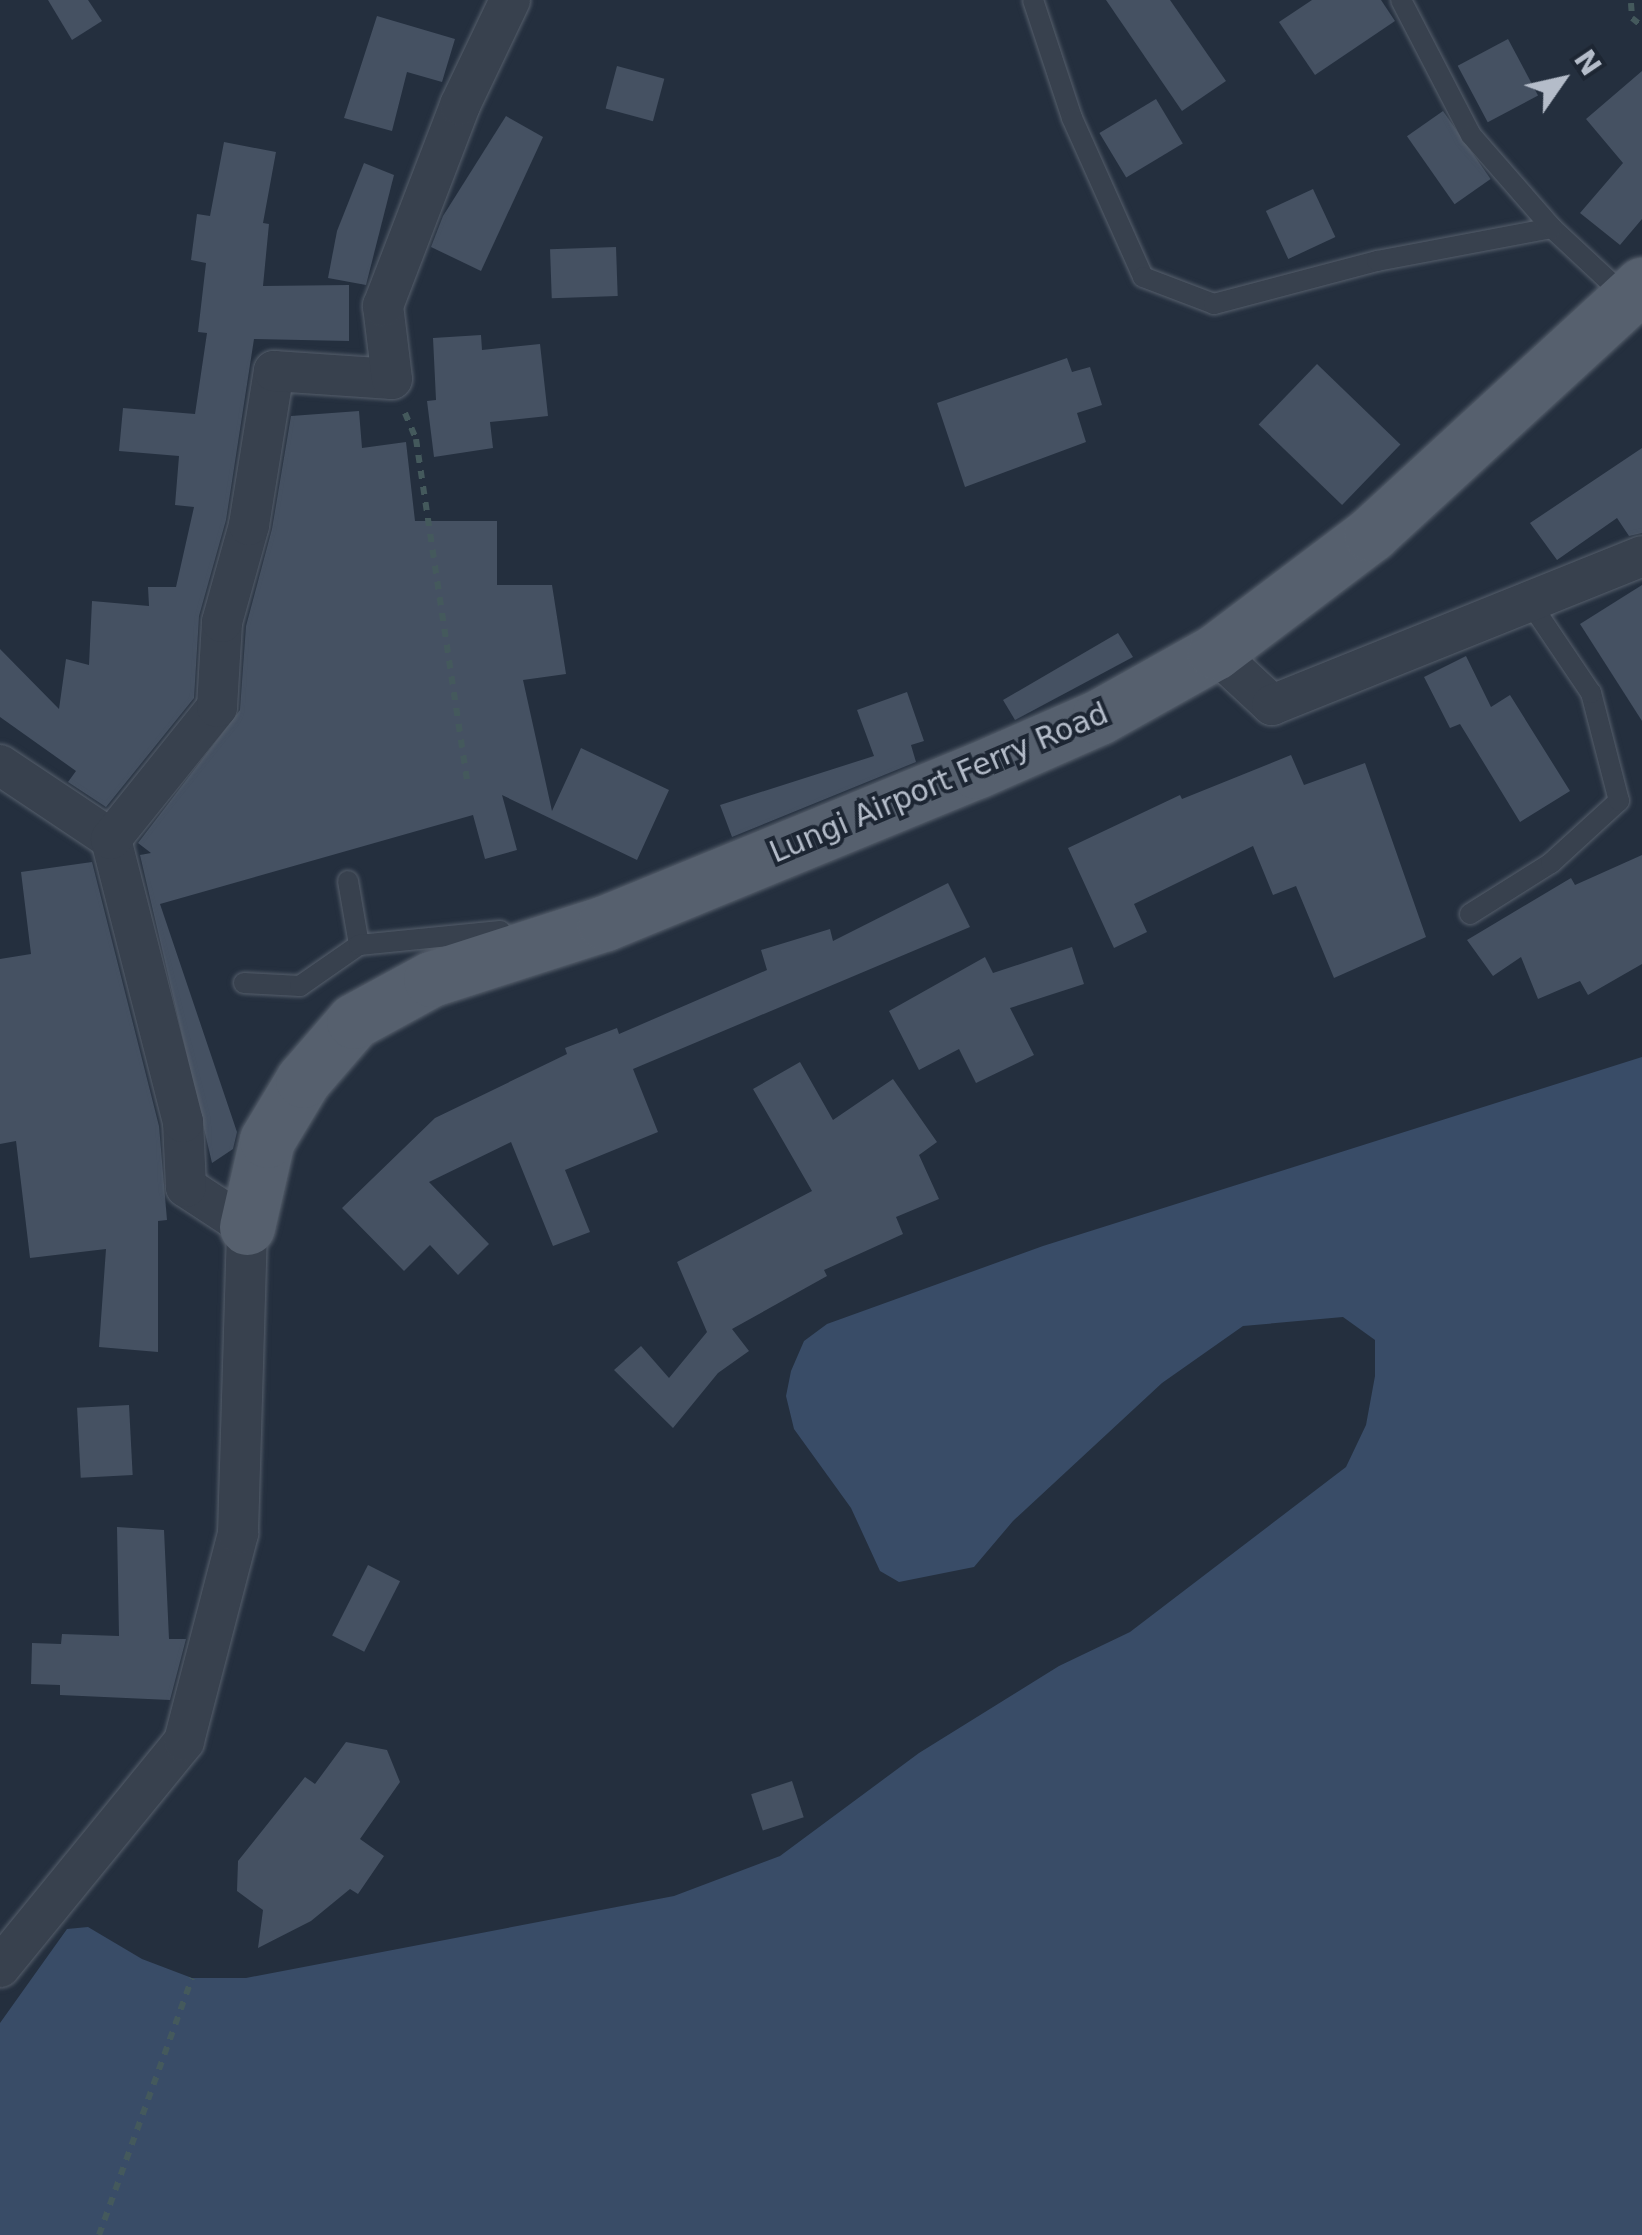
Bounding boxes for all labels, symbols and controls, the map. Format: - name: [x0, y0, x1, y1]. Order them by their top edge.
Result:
- north arrow: [1512, 30, 1612, 130]
- text: N: [1567, 44, 1608, 82]
- street label: Lungi Airport Ferry Road: [764, 695, 1114, 871]

